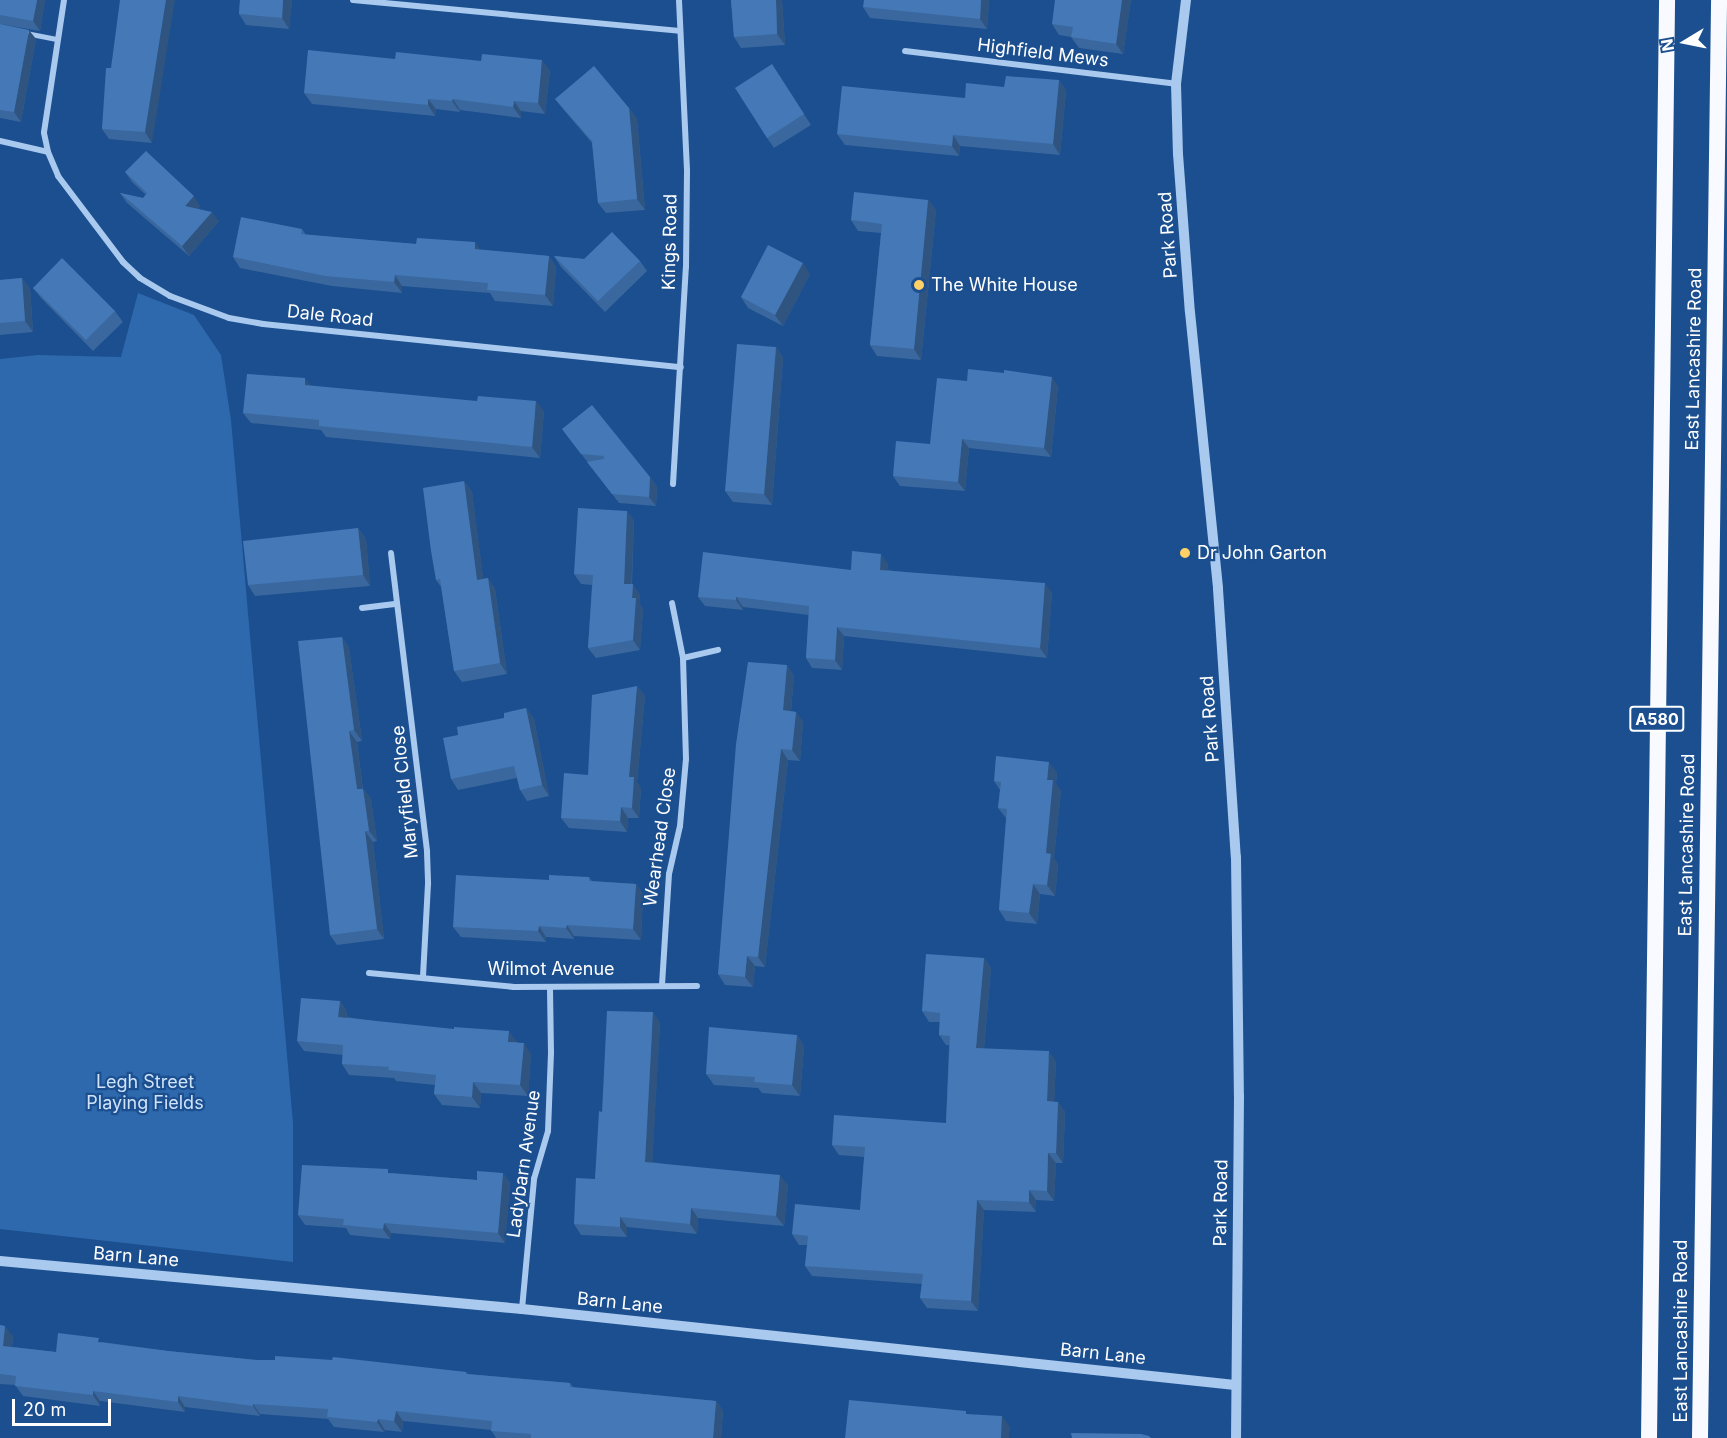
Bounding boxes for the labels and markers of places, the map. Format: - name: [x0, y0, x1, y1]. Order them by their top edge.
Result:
- place label: The White House: [931, 274, 1078, 296]
- marker: The White House: [912, 278, 926, 292]
- place label: Dr John Garton: [1197, 542, 1327, 564]
- marker: Dr John Garton: [1178, 546, 1192, 560]

